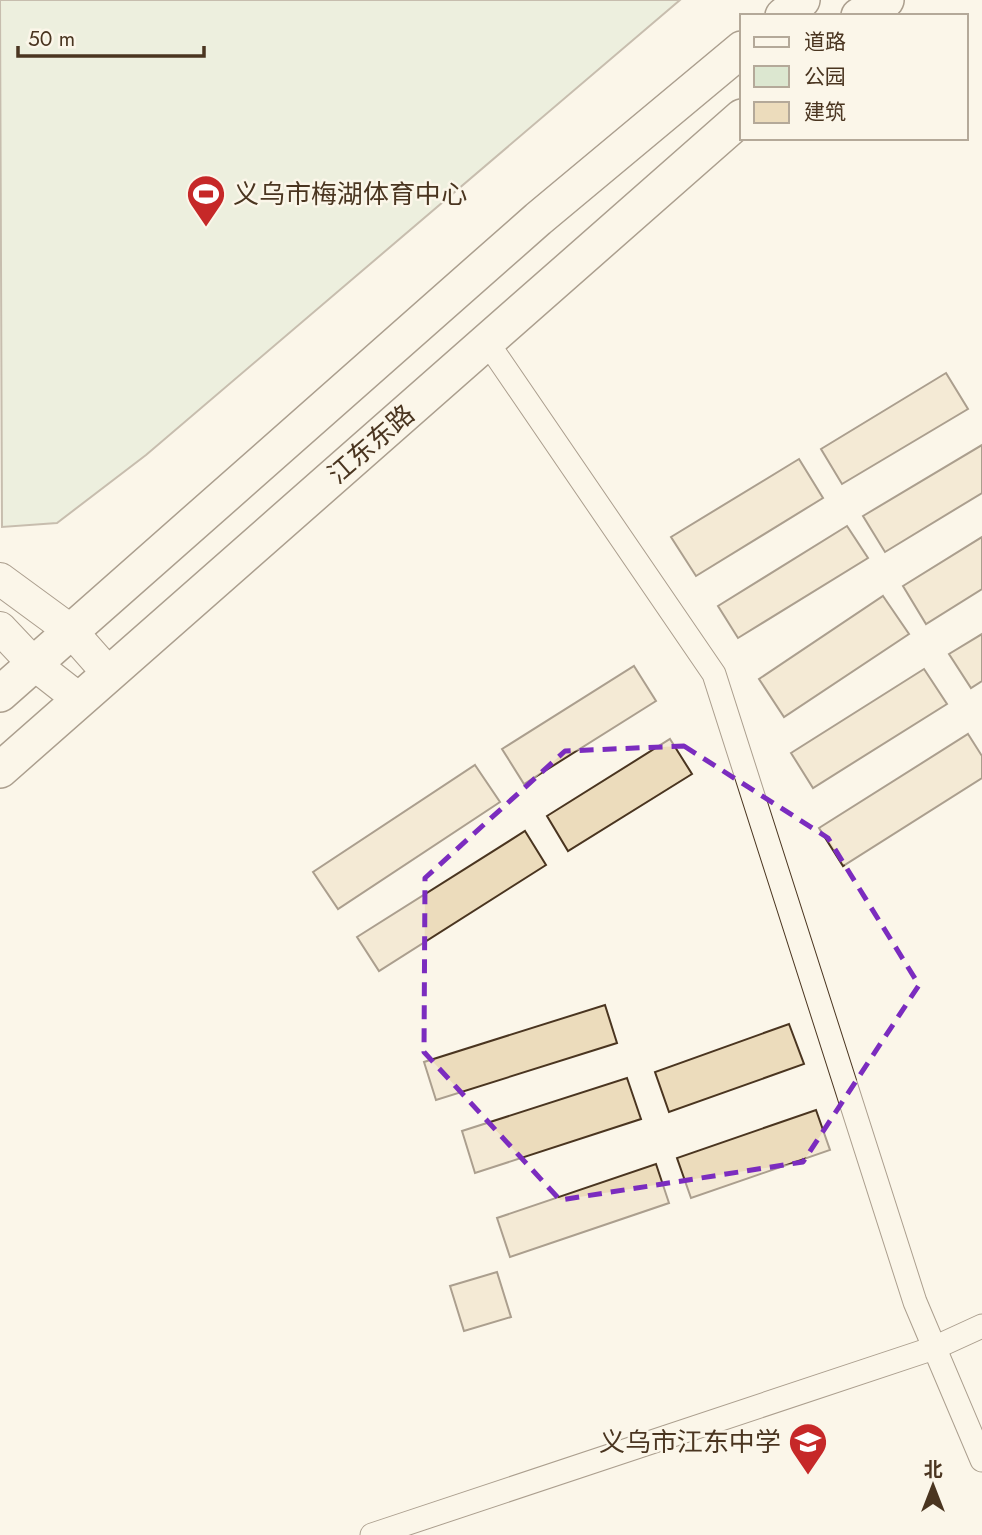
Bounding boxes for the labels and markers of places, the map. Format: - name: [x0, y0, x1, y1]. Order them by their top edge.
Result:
- sports icon: 义乌市梅湖体育中心: [185, 173, 227, 228]
- place label: 义乌市梅湖体育中心: [233, 175, 467, 213]
- school or university icon: 义乌市江东中学: [787, 1421, 829, 1476]
- place label: 义乌市江东中学: [599, 1423, 781, 1461]

